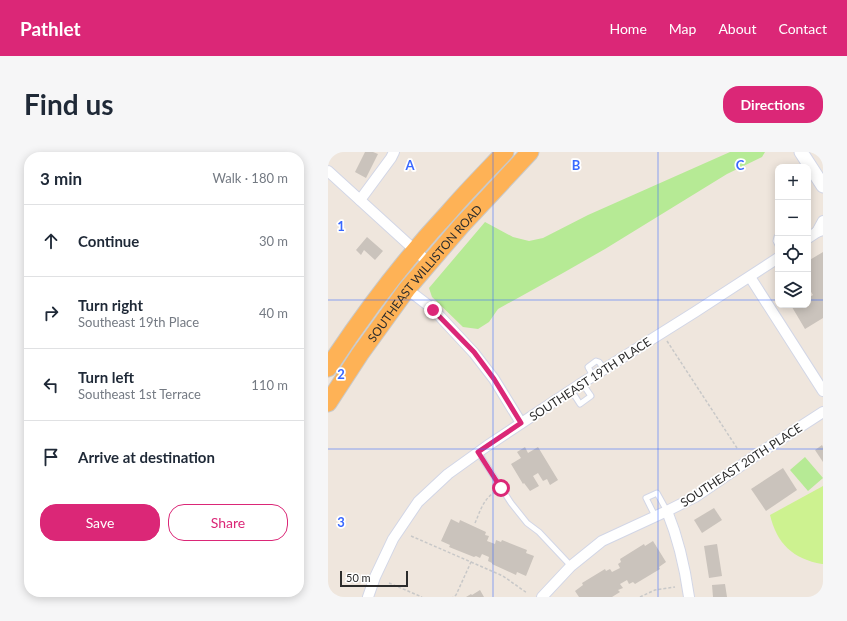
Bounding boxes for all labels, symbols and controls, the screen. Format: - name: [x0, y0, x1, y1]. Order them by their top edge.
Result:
- text: Pathlet: [20, 17, 81, 40]
- text: Home: [609, 20, 647, 37]
- text: Map: [669, 20, 696, 37]
- text: About: [718, 20, 756, 37]
- text: Contact: [778, 20, 827, 37]
- button: Directions: [723, 86, 823, 123]
- text: Find us: [24, 87, 114, 121]
- text: A: [404, 157, 415, 173]
- text: B: [572, 157, 581, 173]
- text: C: [736, 157, 745, 173]
- map controls: [775, 164, 811, 308]
- button: +: [775, 164, 811, 200]
- text: 3 min: [40, 168, 82, 189]
- text: Walk · 180 m: [212, 170, 288, 186]
- button: −: [775, 200, 811, 236]
- street label: SOUTHEAST WILLISTON ROAD: [364, 201, 485, 345]
- text: 1: [337, 218, 345, 234]
- icon: ahead: [40, 230, 62, 252]
- text: Continue: [78, 232, 139, 250]
- text: 30 m: [259, 233, 288, 249]
- button: locate: [775, 236, 811, 272]
- button: layers: [775, 272, 811, 308]
- text: Turn right: [78, 296, 143, 314]
- route end: [424, 301, 442, 319]
- icon: right: [40, 302, 62, 324]
- text: 40 m: [259, 305, 288, 321]
- text: Southeast 19th Place: [78, 314, 199, 330]
- street label: SOUTHEAST 19TH PLACE: [526, 334, 654, 424]
- text: 2: [337, 366, 345, 382]
- text: Turn left: [78, 368, 134, 386]
- icon: left: [40, 374, 62, 396]
- text: 110 m: [251, 377, 288, 393]
- text: Southeast 1st Terrace: [78, 386, 201, 402]
- street label: SOUTHEAST 20TH PLACE: [677, 420, 805, 510]
- icon: arrive: [40, 446, 62, 468]
- text: Arrive at destination: [78, 448, 215, 466]
- route start: [492, 479, 510, 497]
- button: Save: [40, 504, 160, 541]
- button: Share: [168, 504, 288, 541]
- text: 3: [337, 514, 345, 530]
- scale bar: [340, 569, 408, 588]
- text: 50 m: [346, 571, 371, 584]

